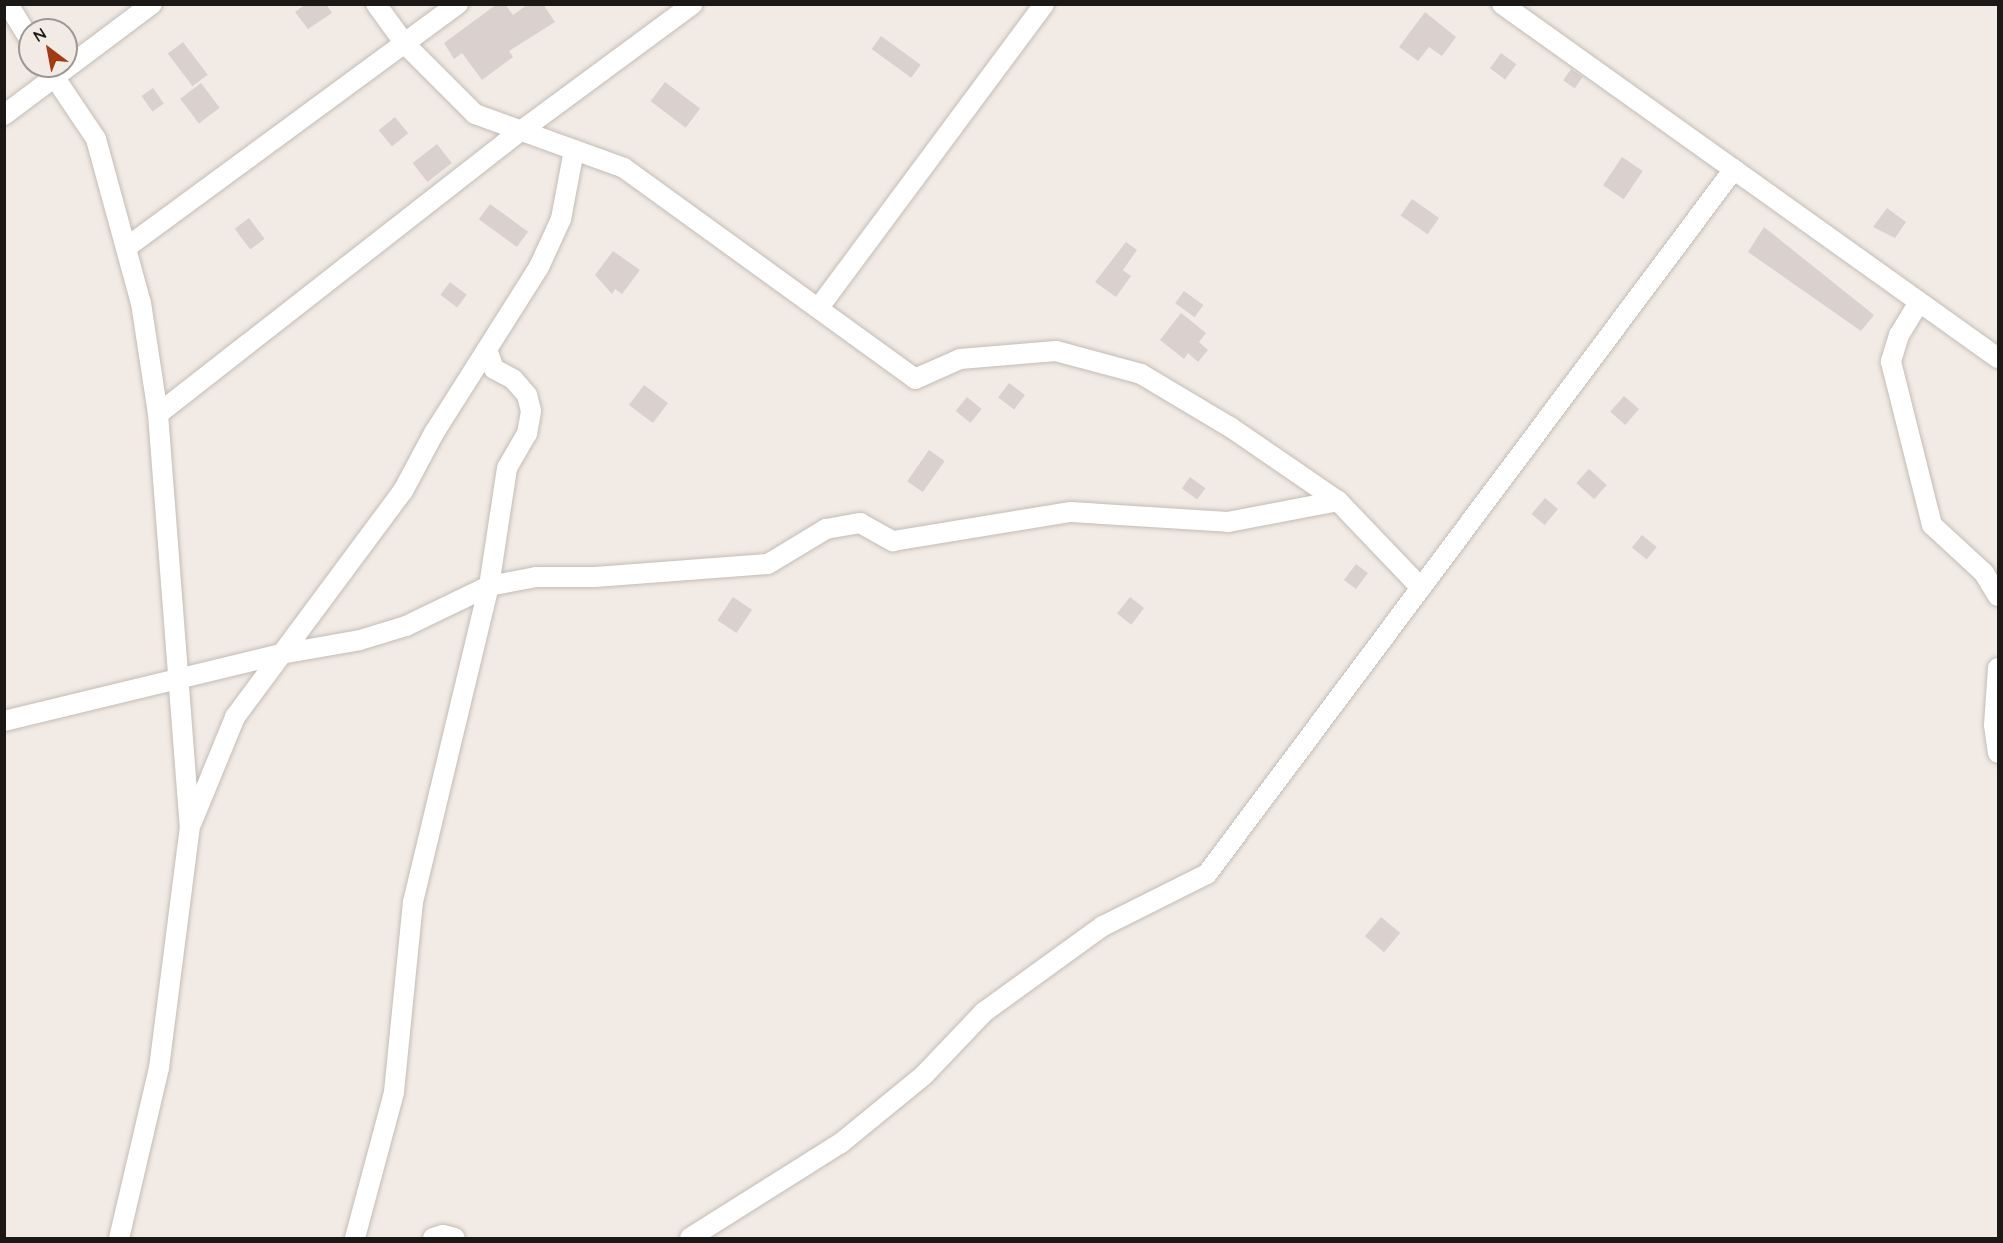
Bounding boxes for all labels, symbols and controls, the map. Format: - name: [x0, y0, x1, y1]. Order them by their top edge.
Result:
- north arrow: [18, 18, 78, 78]
- text: N: [29, 23, 50, 46]

